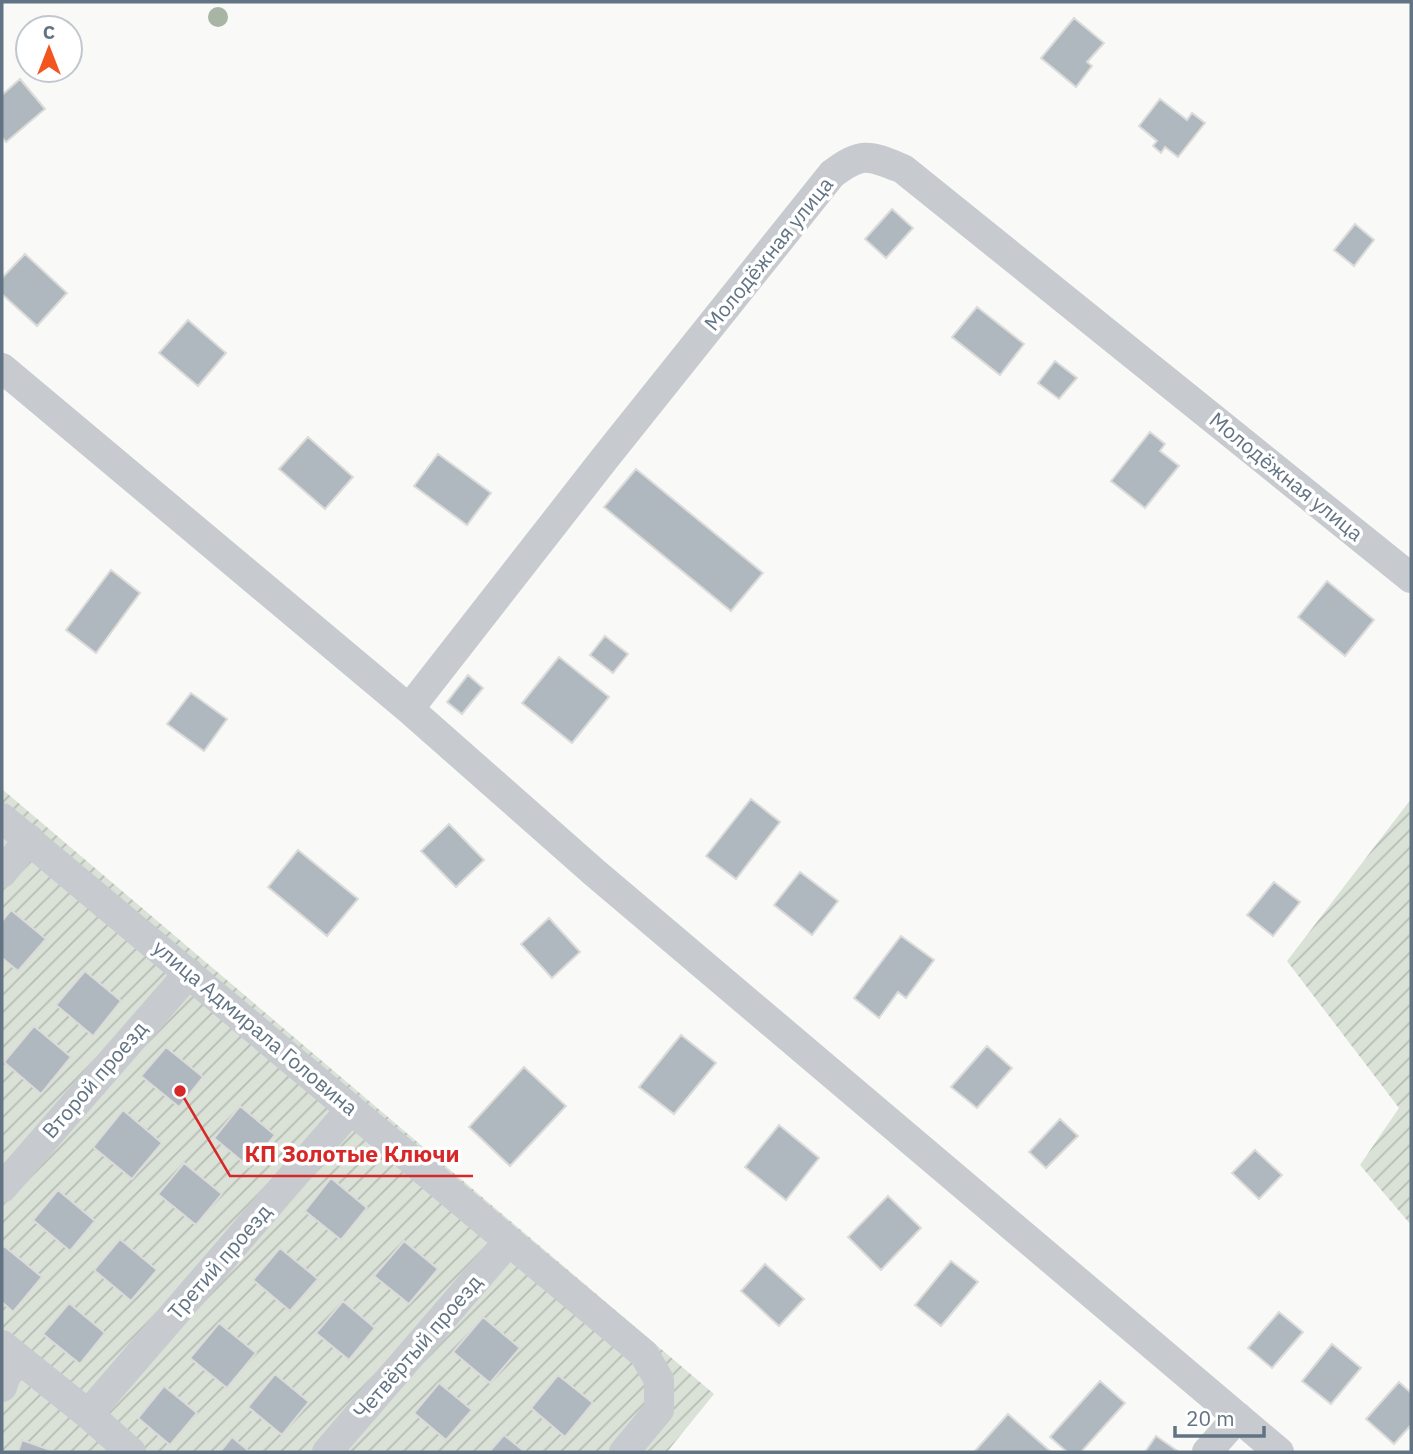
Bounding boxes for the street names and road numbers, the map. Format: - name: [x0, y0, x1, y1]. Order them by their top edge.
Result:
- street label: Молодёжная улица: [698, 171, 839, 336]
- street label: Молодёжная улица: [1204, 406, 1369, 547]
- street label: улица Адмирала Головина: [147, 933, 364, 1121]
- street label: Второй проезд: [35, 1015, 153, 1144]
- street label: Третий проезд: [161, 1198, 277, 1325]
- street label: Четвёртый проезд: [347, 1268, 488, 1425]

